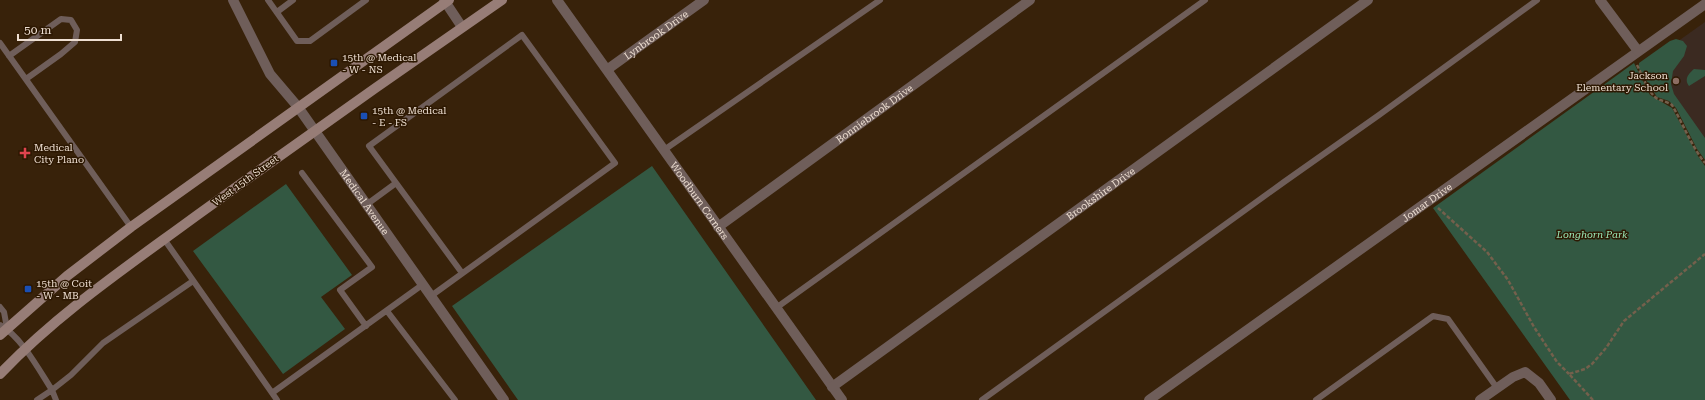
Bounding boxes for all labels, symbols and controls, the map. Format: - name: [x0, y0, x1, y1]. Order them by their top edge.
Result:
- street label: Lynbrook Drive: [622, 8, 691, 62]
- scale bar: [18, 16, 121, 42]
- text: 50 m: [24, 23, 51, 37]
- place label: 15th @ Medical - W - NS: [342, 52, 416, 75]
- marker: 15th @ Medical - W - NS: [329, 58, 339, 68]
- place label: Jackson Elementary School: [1576, 70, 1669, 93]
- marker: Jackson Elementary School: [1671, 76, 1681, 86]
- street label: Bonniebrook Drive: [834, 82, 915, 145]
- place label: 15th @ Medical - E - FS: [372, 105, 446, 128]
- marker: 15th @ Medical - E - FS: [359, 111, 369, 121]
- place label: Medical City Plano: [34, 142, 84, 165]
- marker: Medical City Plano: [19, 147, 31, 159]
- street label: West 15th Street: [210, 153, 281, 208]
- street label: Woodburn Corners: [668, 160, 731, 242]
- street label: Brookshire Drive: [1064, 165, 1137, 222]
- street label: Medical Avenue: [338, 167, 391, 237]
- street label: Jomar Drive: [1400, 181, 1455, 224]
- park label: Longhorn Park: [1556, 229, 1628, 240]
- place label: 15th @ Coit - W - MB: [36, 278, 92, 301]
- marker: 15th @ Coit - W - MB: [23, 284, 33, 294]

